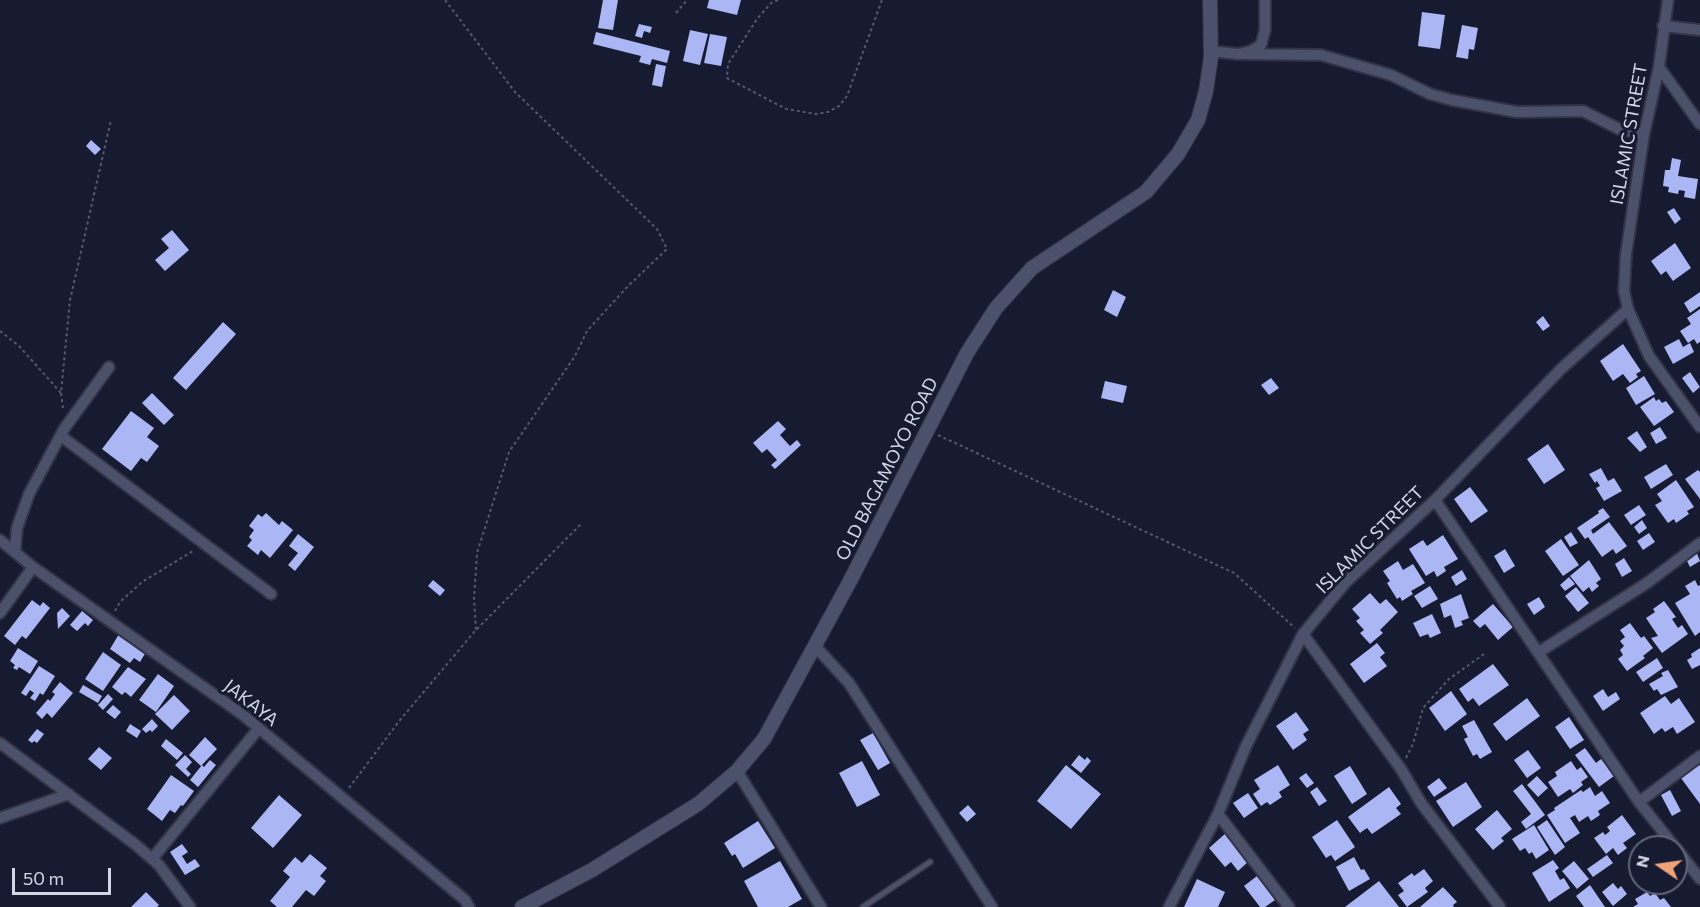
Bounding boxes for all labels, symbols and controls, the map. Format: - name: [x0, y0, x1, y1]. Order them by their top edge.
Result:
- street label: ISLAMIC STREET: [1606, 62, 1652, 206]
- street label: OLD BAGAMOYO ROAD: [831, 374, 943, 564]
- street label: ISLAMIC STREET: [1312, 482, 1428, 598]
- street label: JAKAYA: [219, 675, 283, 731]
- north arrow: [1628, 835, 1688, 895]
- text: N: [1631, 853, 1653, 869]
- scale bar: [15, 856, 114, 894]
- text: 50 m: [23, 867, 64, 889]

